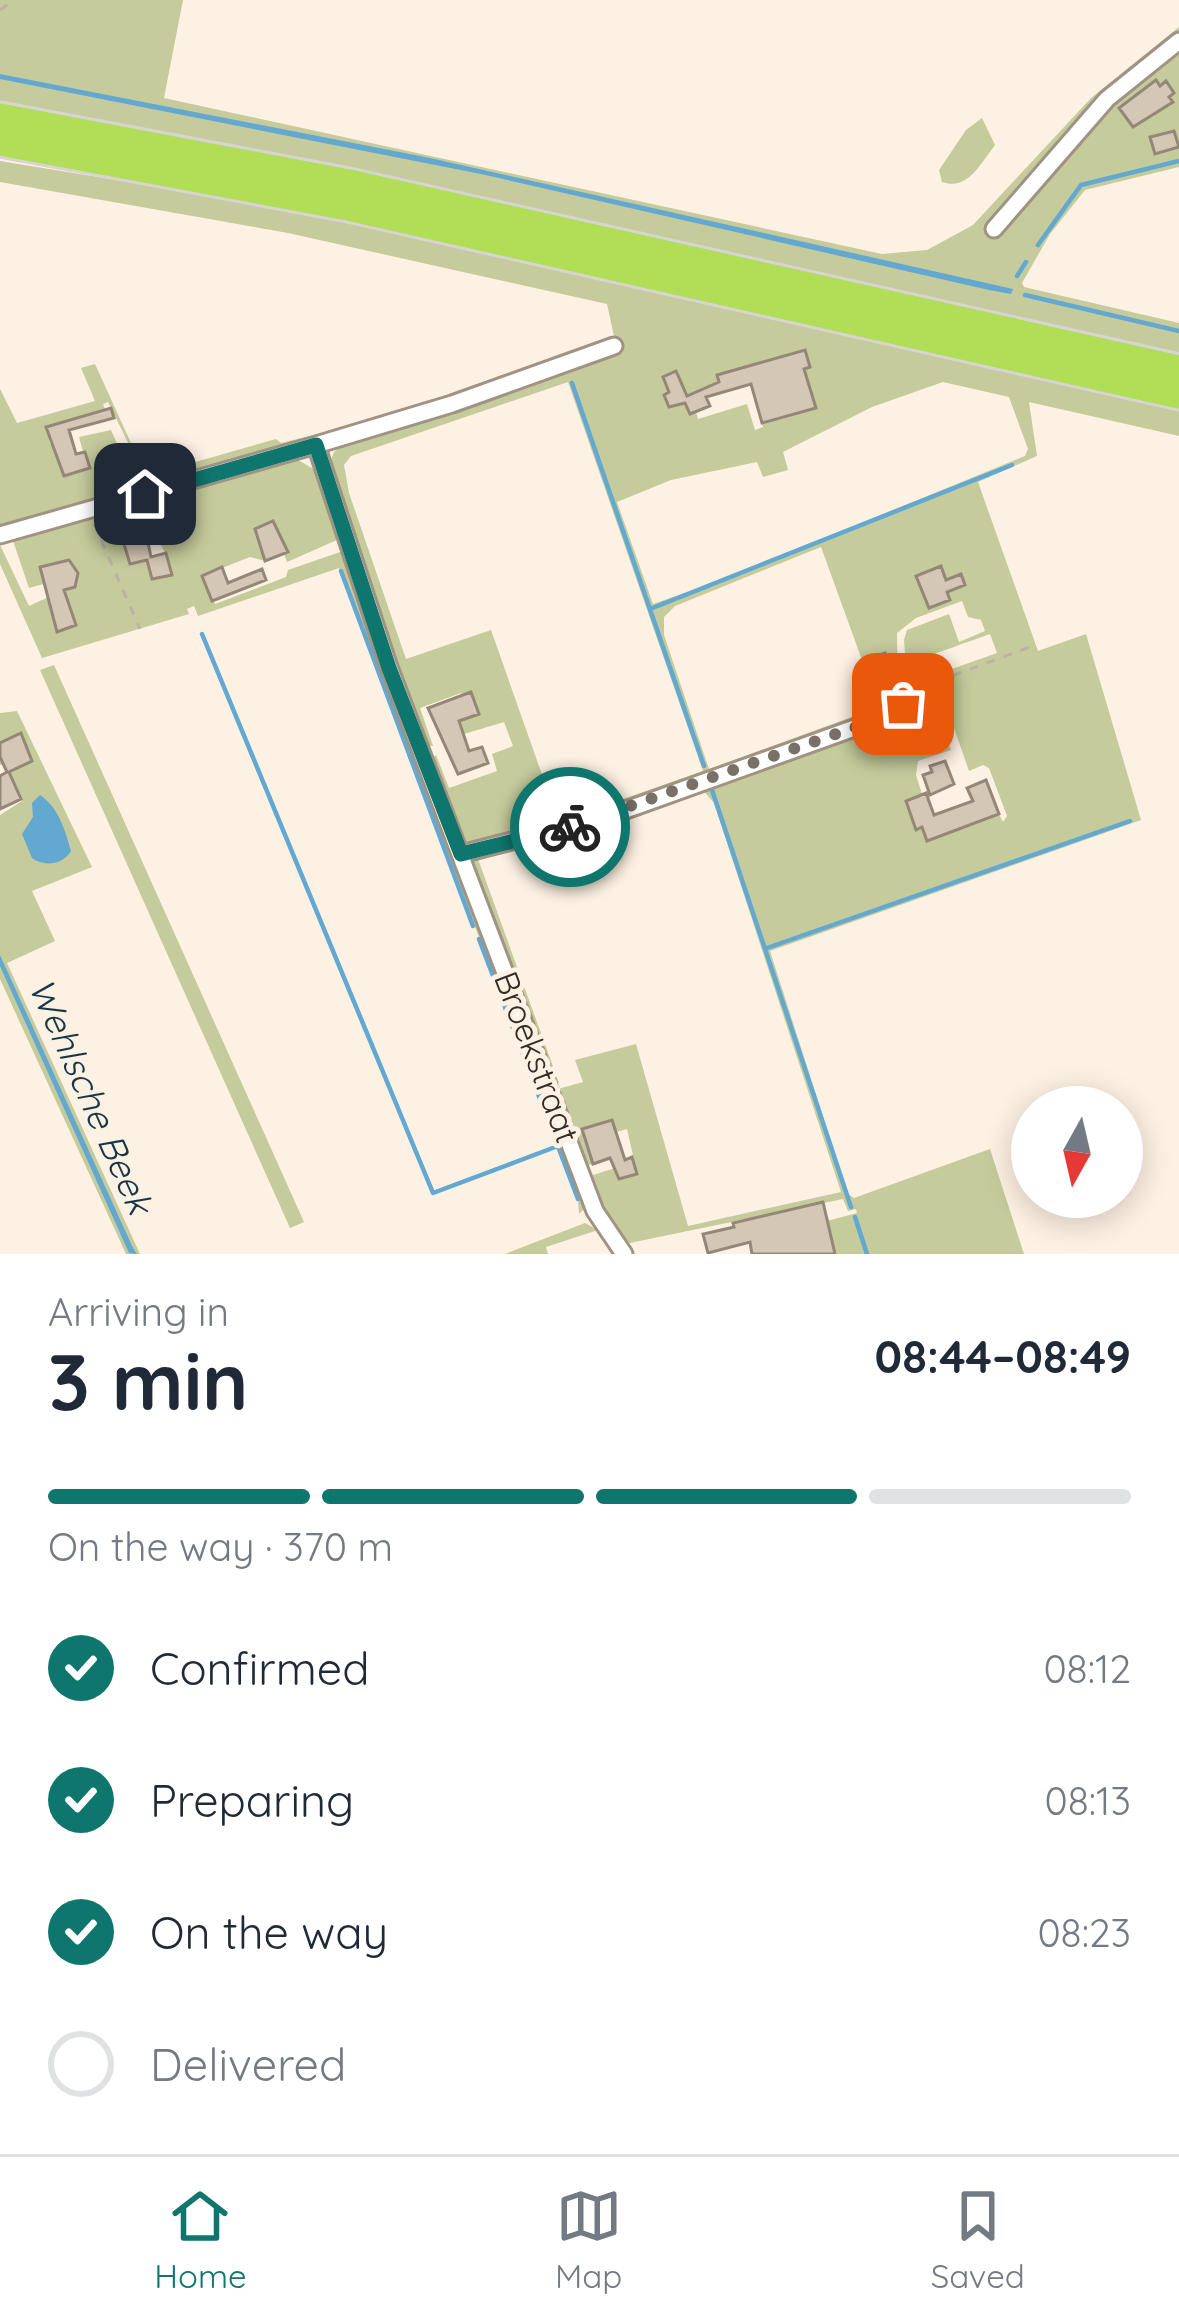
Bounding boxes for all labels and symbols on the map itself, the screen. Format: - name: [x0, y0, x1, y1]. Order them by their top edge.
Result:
- pin: [94, 443, 196, 545]
- pin: [852, 653, 954, 755]
- courier: [510, 767, 630, 887]
- street label: Broekstraat: [486, 965, 589, 1148]
- water label: Wehlsche Beek: [19, 971, 165, 1223]
- north arrow: [1011, 1086, 1143, 1218]

